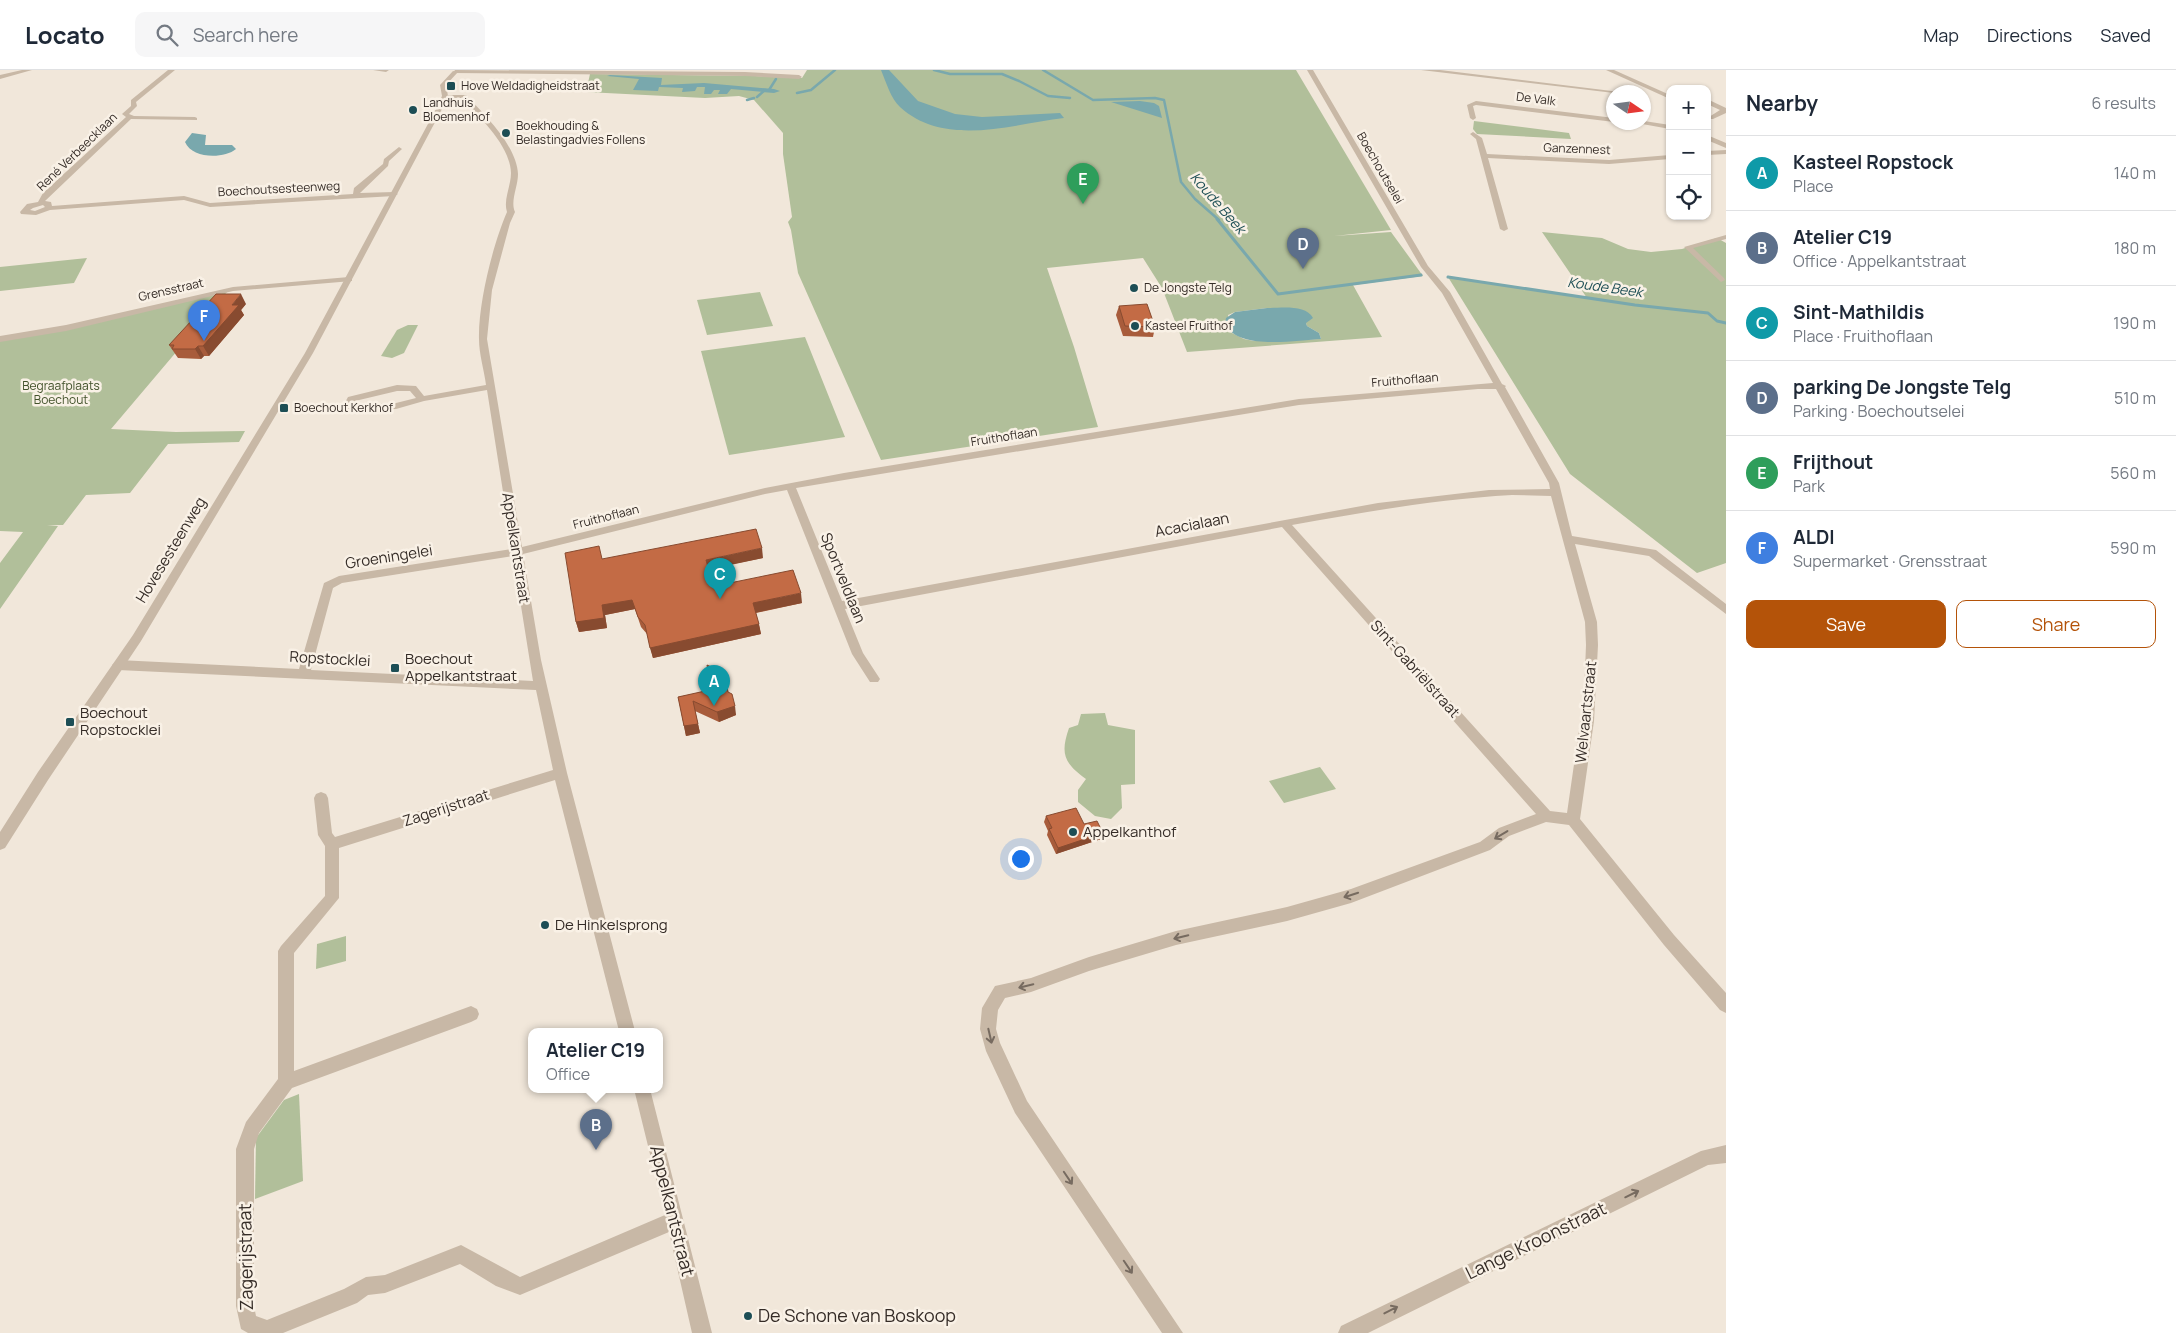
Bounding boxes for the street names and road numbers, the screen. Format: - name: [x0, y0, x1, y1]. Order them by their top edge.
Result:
- street label: De Valk: [1515, 88, 1558, 109]
- street label: René Verbeecklaan: [33, 109, 121, 195]
- street label: Boechoutselei: [1353, 129, 1408, 207]
- street label: Ganzennest: [1543, 139, 1611, 158]
- street label: Boechoutsesteenweg: [217, 177, 341, 200]
- street label: Grensstraat: [137, 274, 205, 305]
- street label: Fruithoflaan: [1371, 368, 1439, 391]
- street label: Fruithoflaan: [969, 423, 1038, 450]
- street label: Appelkantstraat: [497, 491, 536, 605]
- street label: Hovesesteenweg: [131, 493, 211, 607]
- street label: Fruithoflaan: [571, 500, 641, 533]
- street label: Acacialaan: [1153, 507, 1231, 542]
- street label: Sportveldlaan: [816, 529, 871, 626]
- street label: Groeningelei: [344, 539, 434, 574]
- street label: Sint-Gabriëlstraat: [1366, 615, 1465, 722]
- street label: Ropstocklei: [289, 646, 371, 671]
- street label: Welvaartstraat: [1570, 660, 1601, 764]
- street label: Zagerijstraat: [400, 784, 492, 831]
- street label: Appelkantstraat: [645, 1143, 701, 1279]
- street label: Lange Kroonstraat: [1461, 1196, 1610, 1285]
- street label: Zagerijstraat: [232, 1203, 258, 1311]

